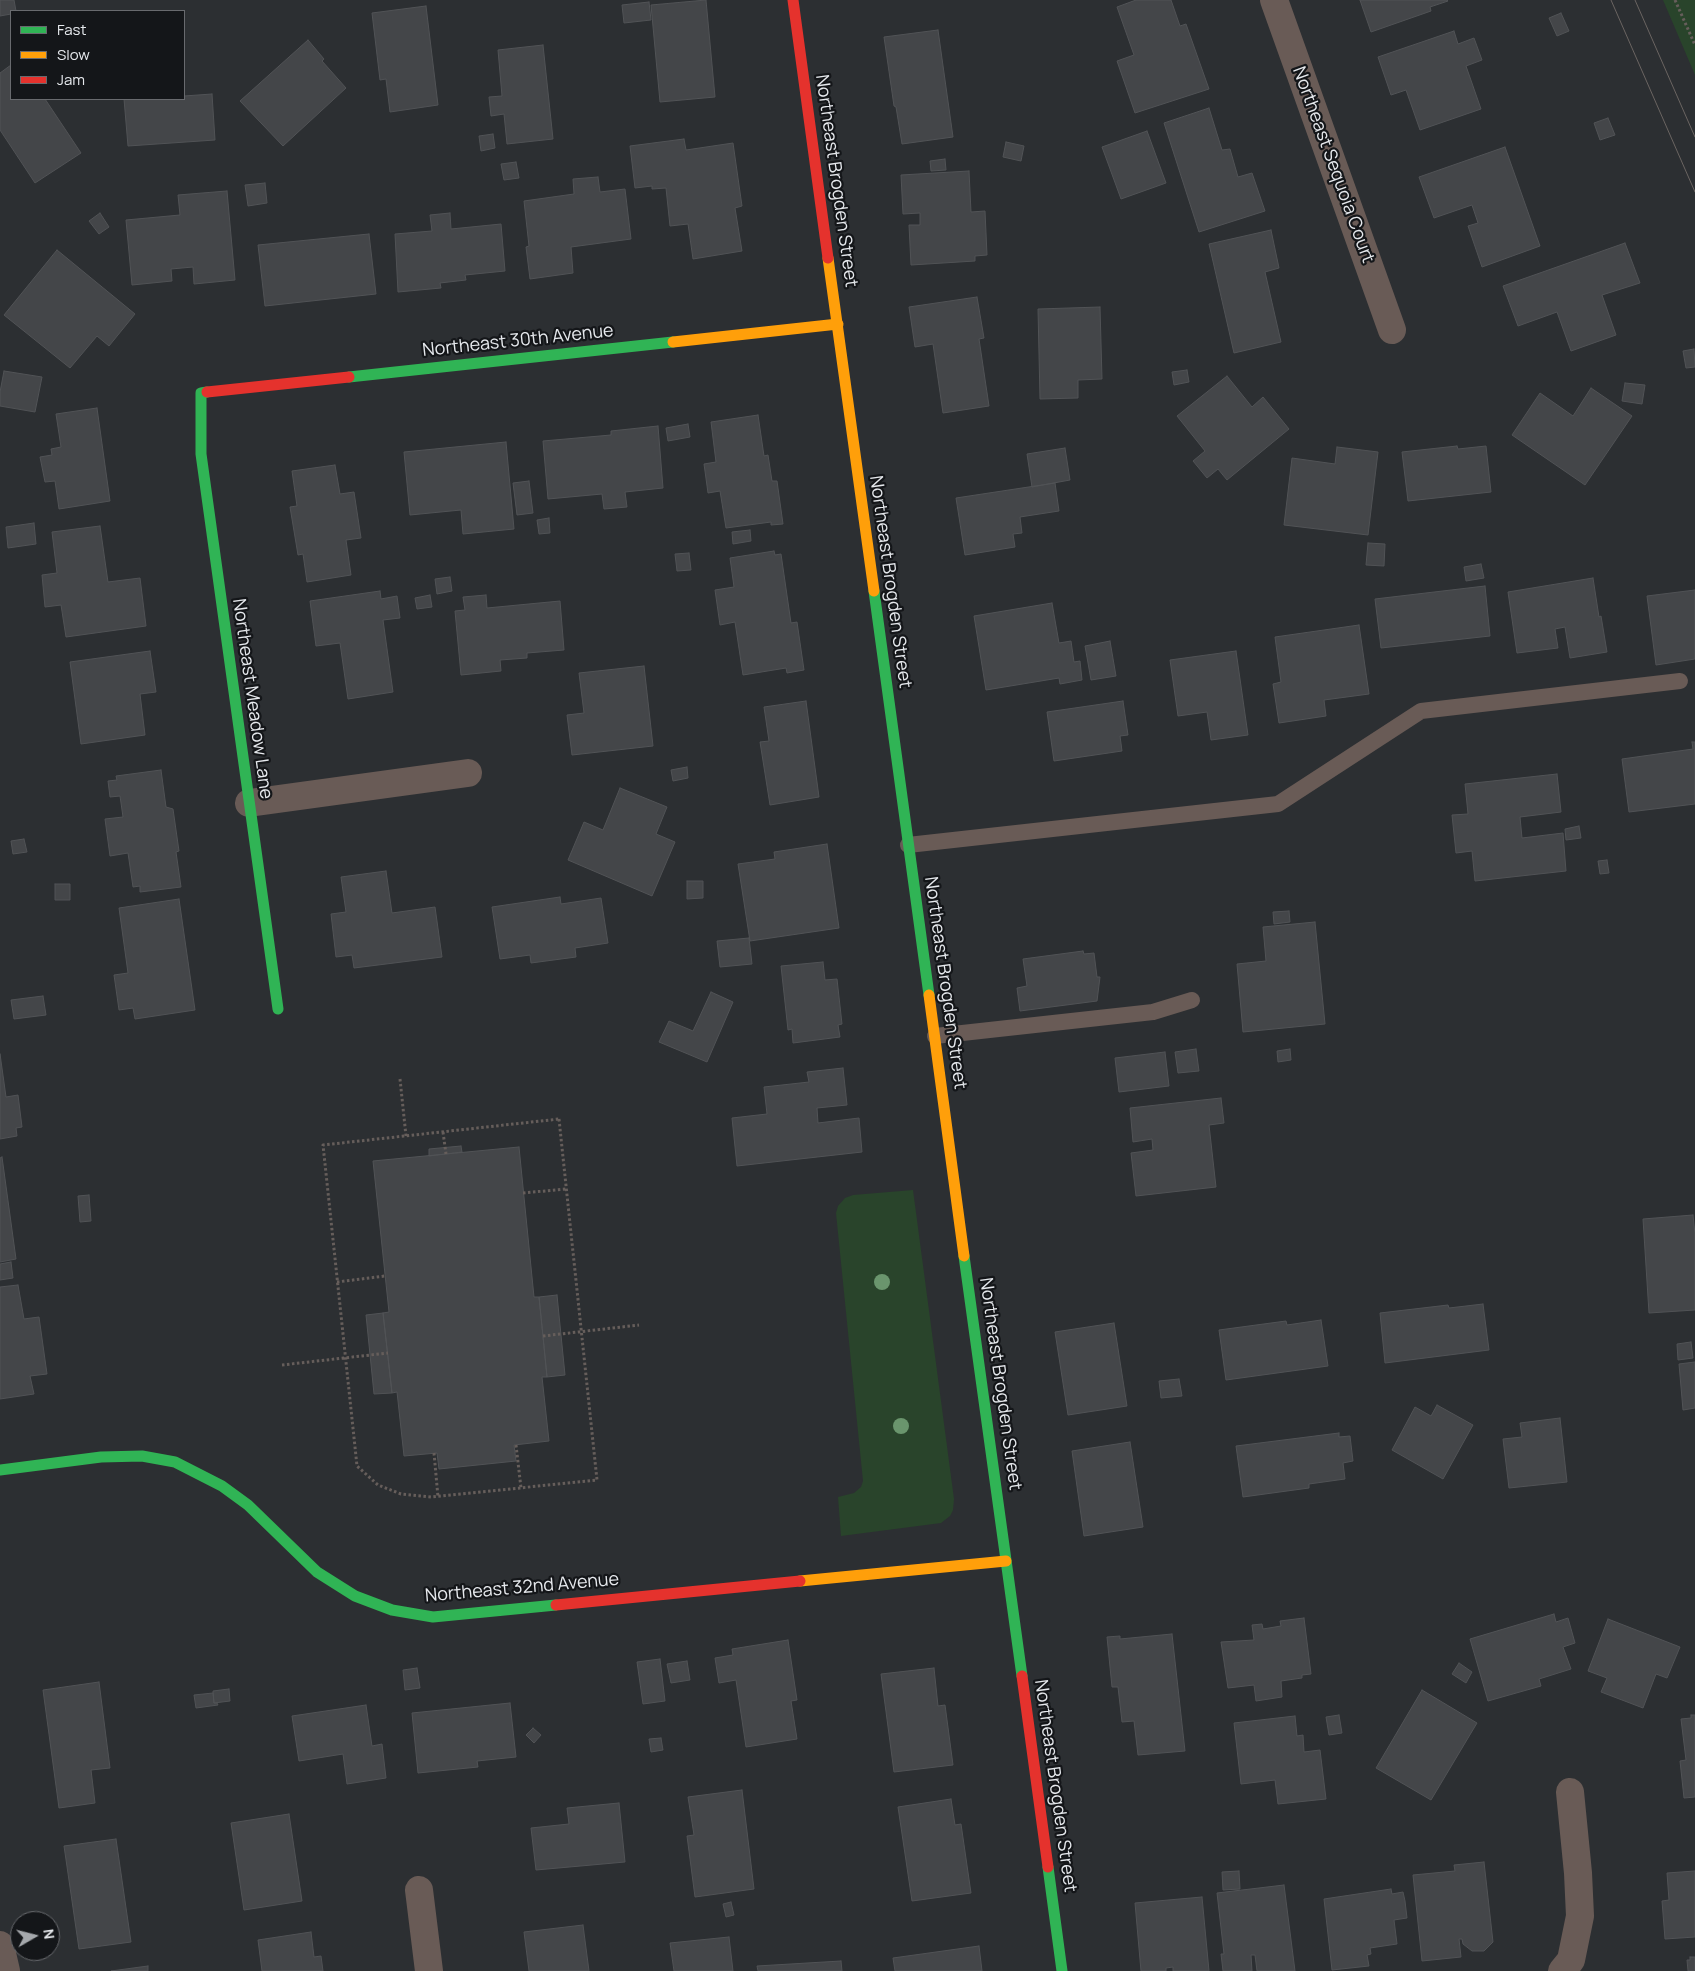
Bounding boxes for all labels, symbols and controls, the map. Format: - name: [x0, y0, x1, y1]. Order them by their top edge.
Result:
- legend: [10, 10, 185, 100]
- text: Fast: [57, 19, 86, 40]
- text: Slow: [57, 44, 90, 65]
- street label: Northeast Sequoia Court: [1287, 64, 1379, 266]
- text: Jam: [57, 69, 85, 90]
- street label: Northeast Brogden Street: [810, 73, 862, 289]
- street label: Northeast 30th Avenue: [421, 320, 615, 362]
- street label: Northeast Brogden Street: [864, 474, 916, 690]
- street label: Northeast Meadow Lane: [227, 597, 277, 801]
- street label: Northeast Brogden Street: [919, 875, 971, 1091]
- street label: Northeast Brogden Street: [974, 1276, 1026, 1492]
- street label: Northeast 32nd Avenue: [424, 1569, 620, 1607]
- street label: Northeast Brogden Street: [1029, 1678, 1081, 1894]
- north arrow: [10, 1911, 60, 1961]
- text: N: [39, 1928, 59, 1940]

